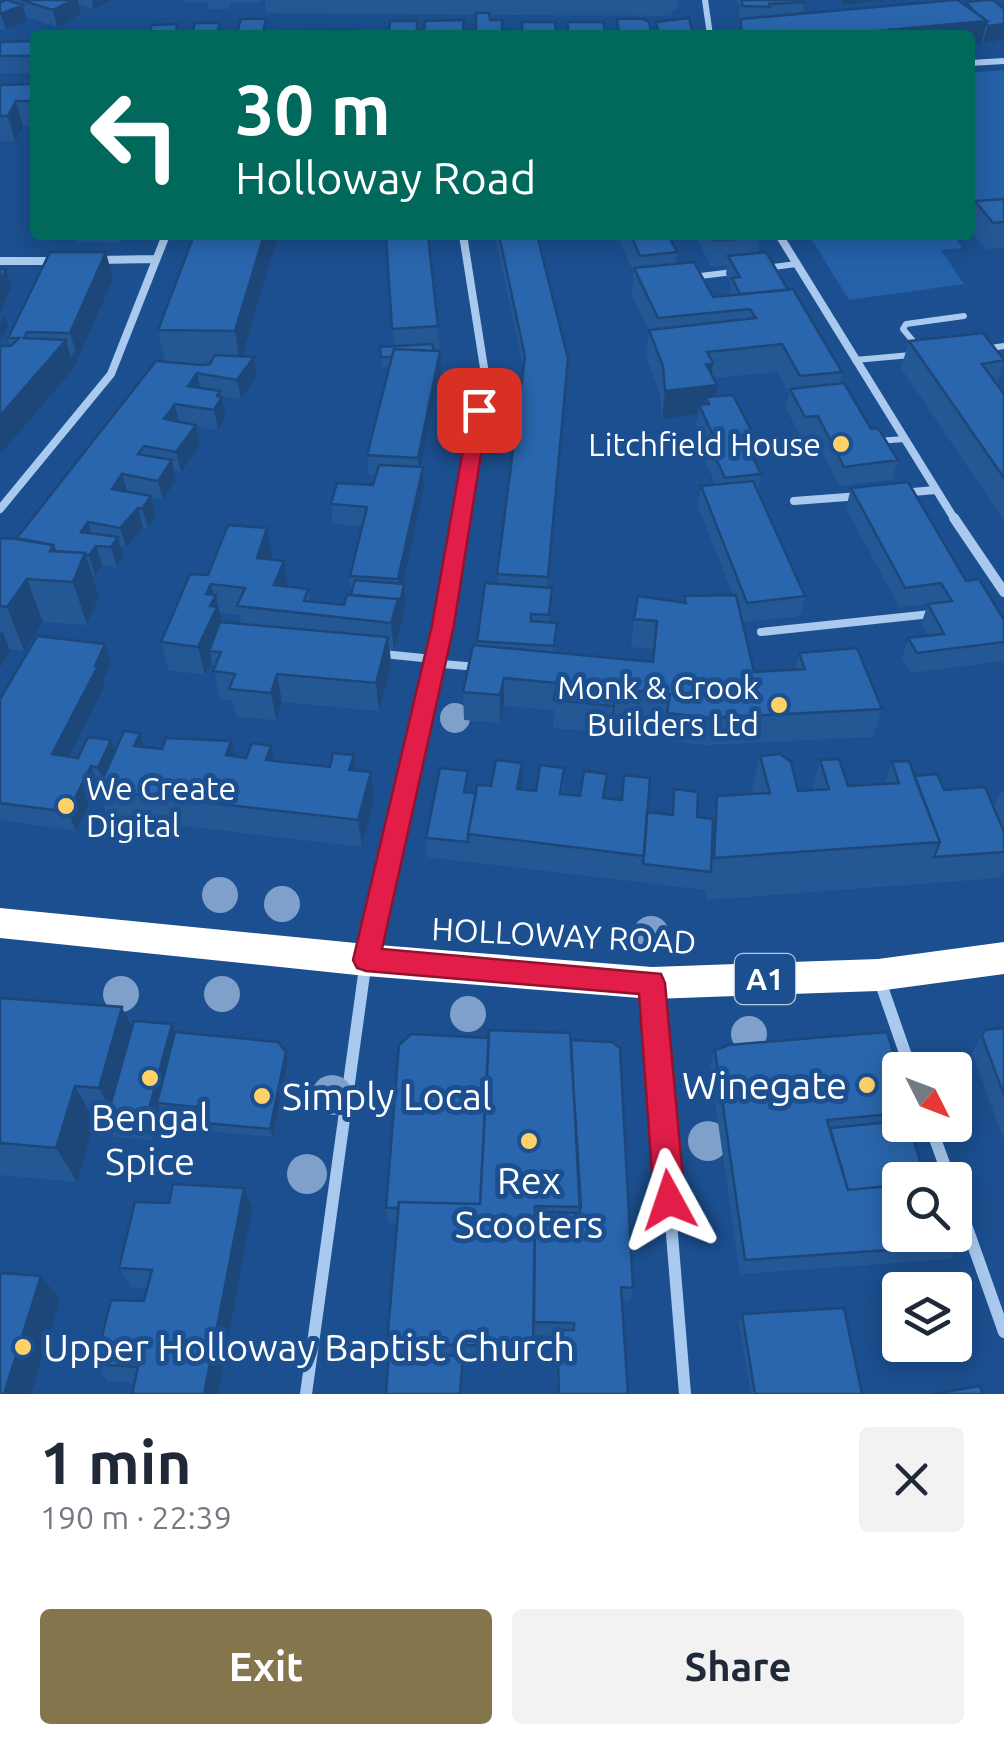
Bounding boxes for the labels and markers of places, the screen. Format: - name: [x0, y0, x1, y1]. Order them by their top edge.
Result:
- pin: [437, 368, 522, 453]
- place label: Litchfield House: [588, 426, 821, 462]
- marker: Litchfield House: [830, 433, 852, 455]
- place label: Monk & Crook Builders Ltd: [557, 669, 759, 742]
- marker: Monk & Crook Builders Ltd: [768, 694, 790, 716]
- place label: We Create Digital: [86, 770, 236, 843]
- marker: We Create Digital: [55, 795, 77, 817]
- place label: Winegate: [682, 1064, 847, 1106]
- marker: Bengal Spice: [139, 1067, 161, 1089]
- marker: Winegate: [856, 1074, 878, 1096]
- place label: Simply Local: [282, 1075, 492, 1117]
- marker: Simply Local: [251, 1085, 273, 1107]
- place label: Bengal Spice: [91, 1096, 209, 1182]
- marker: Rex Scooters: [518, 1130, 540, 1152]
- place label: Rex Scooters: [455, 1159, 603, 1245]
- place label: Upper Holloway Baptist Church: [43, 1326, 575, 1368]
- marker: Upper Holloway Baptist Church: [12, 1336, 34, 1358]

